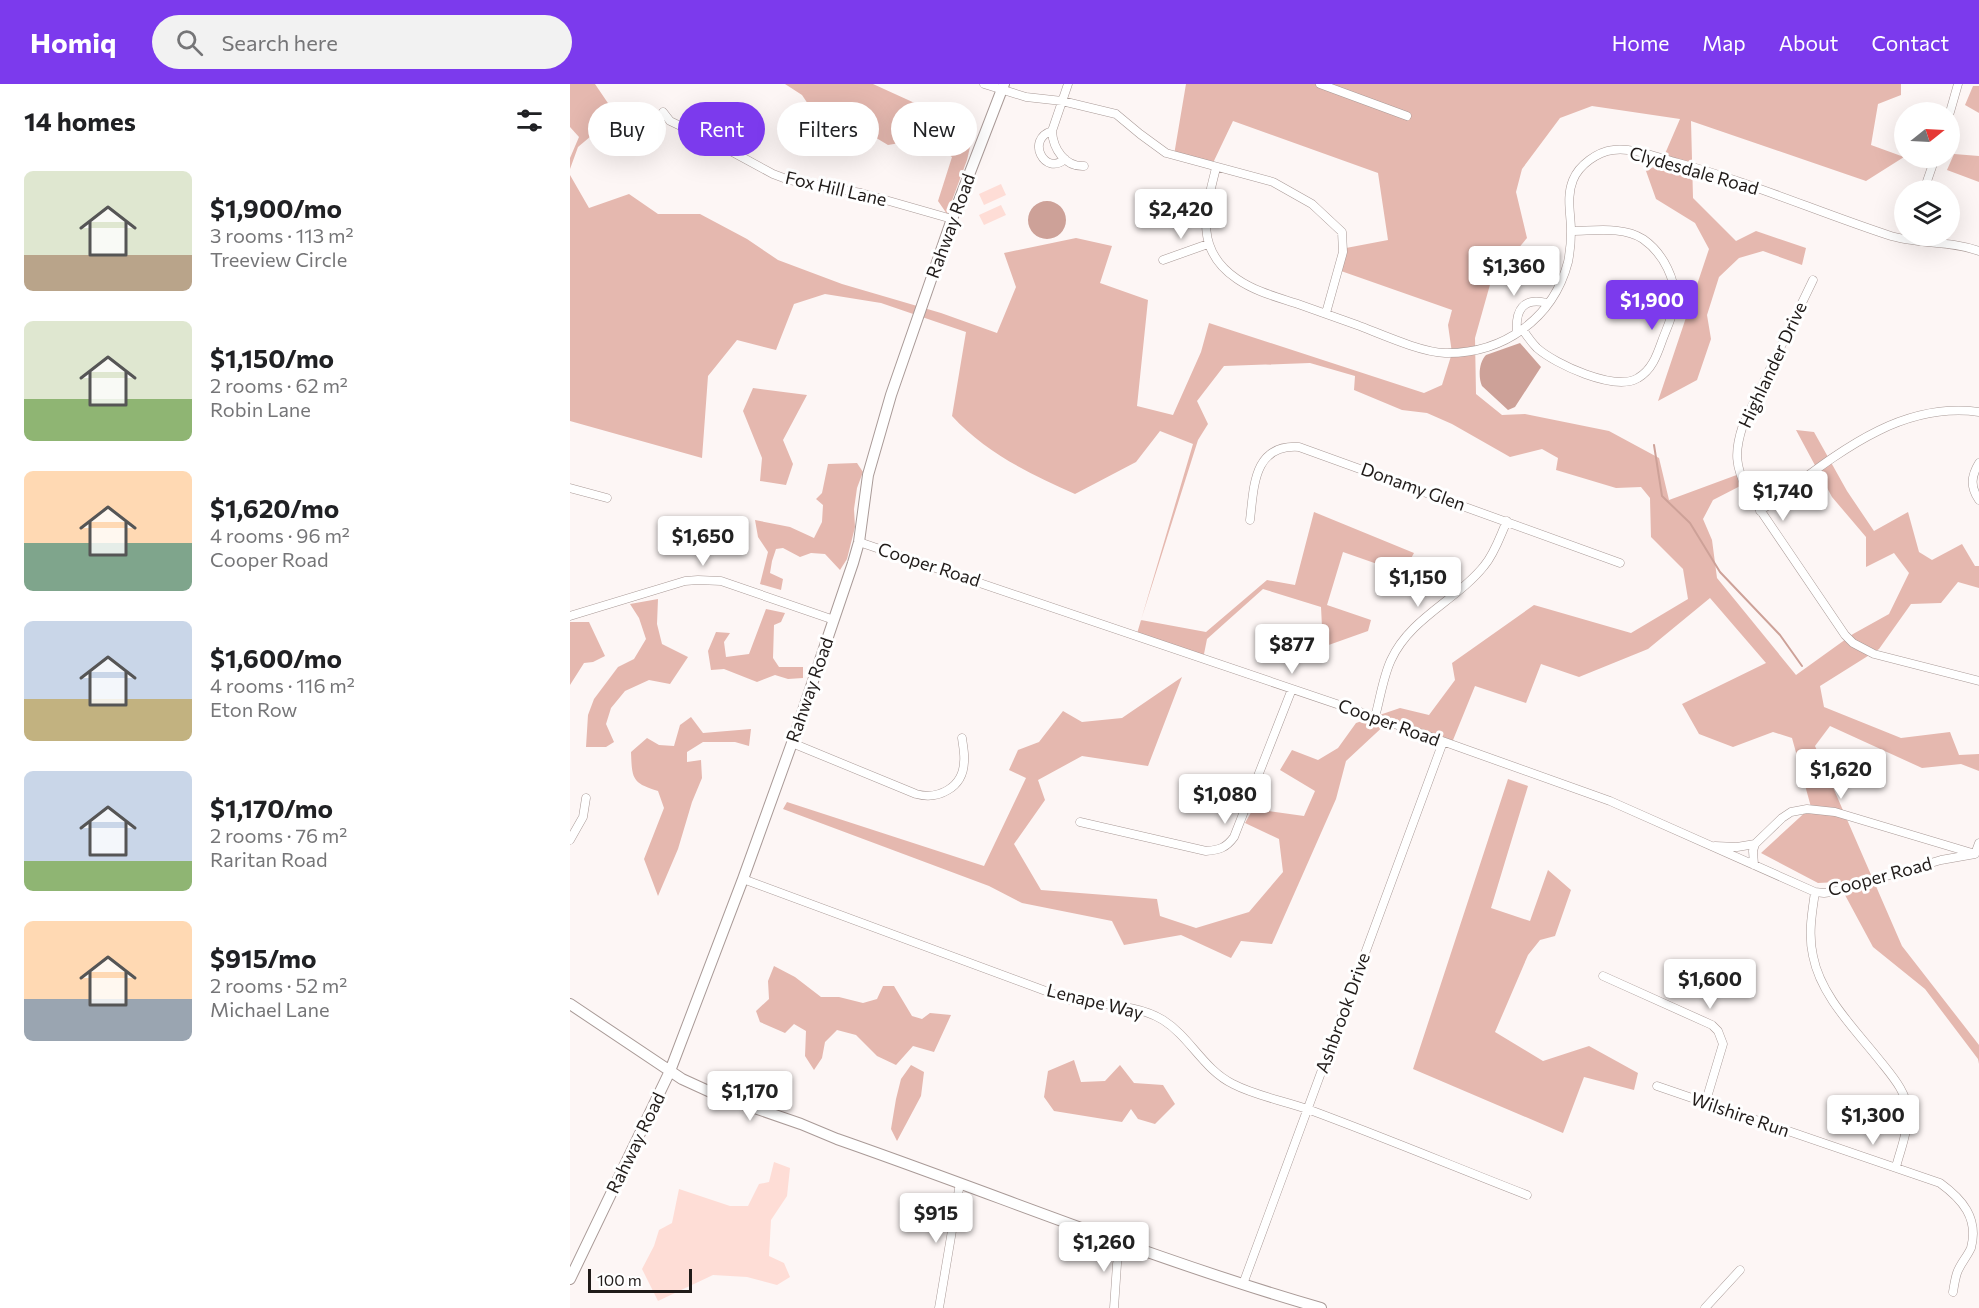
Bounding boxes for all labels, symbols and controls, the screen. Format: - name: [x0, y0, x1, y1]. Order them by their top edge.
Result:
- search box: [152, 15, 572, 69]
- text: Homiq: [30, 25, 116, 59]
- icon: search: [173, 26, 206, 59]
- text: Search here: [221, 29, 338, 56]
- text: Home: [1612, 30, 1669, 55]
- text: Map: [1702, 30, 1746, 55]
- text: About: [1779, 30, 1838, 55]
- text: Contact: [1871, 30, 1949, 55]
- chip: Buy: [588, 102, 666, 156]
- chip: Rent: [678, 102, 765, 156]
- chip: Filters: [777, 102, 879, 156]
- chip: New: [891, 102, 977, 156]
- north arrow: [1894, 102, 1960, 168]
- map controls: [1894, 102, 1960, 246]
- icon: filters: [513, 104, 546, 137]
- text: 14 homes: [24, 105, 136, 136]
- street label: Clydesdale Road: [1627, 141, 1761, 199]
- street label: Fox Hill Lane: [783, 166, 889, 210]
- street label: Rahway Road: [921, 170, 979, 281]
- button: layers: [1894, 180, 1960, 246]
- pin: $2,420: [1132, 189, 1230, 240]
- text: $1,900/mo: [210, 192, 342, 223]
- icon: home: [72, 195, 144, 267]
- text: $2,420: [1149, 196, 1213, 220]
- text: 3 rooms · 113 m²: [210, 223, 354, 247]
- pin: $1,360: [1465, 246, 1563, 297]
- text: Treeview Circle: [210, 247, 347, 271]
- text: $1,360: [1483, 253, 1545, 277]
- pin: $1,900: [1603, 280, 1701, 331]
- text: $1,900: [1620, 287, 1684, 311]
- street label: Highlander Drive: [1733, 298, 1811, 431]
- text: $1,150/mo: [210, 342, 334, 373]
- icon: home: [72, 345, 144, 417]
- text: 2 rooms · 62 m²: [210, 373, 348, 397]
- text: Robin Lane: [210, 397, 311, 421]
- street label: Donamy Glen: [1358, 457, 1469, 515]
- pin: $1,740: [1734, 471, 1832, 522]
- text: $1,740: [1753, 478, 1813, 502]
- text: $1,620/mo: [210, 492, 339, 523]
- icon: home: [72, 495, 144, 567]
- pin: $1,650: [654, 516, 752, 567]
- text: 4 rooms · 96 m²: [210, 523, 350, 547]
- text: $1,650: [672, 523, 734, 547]
- street label: Cooper Road: [875, 537, 983, 591]
- text: Cooper Road: [210, 547, 329, 571]
- pin: $1,150: [1369, 557, 1467, 608]
- text: $1,150: [1389, 564, 1447, 588]
- pin: $877: [1256, 624, 1328, 675]
- text: $877: [1269, 631, 1315, 655]
- street label: Rahway Road: [781, 634, 837, 745]
- text: $1,600/mo: [210, 642, 342, 673]
- icon: home: [72, 645, 144, 717]
- text: 4 rooms · 116 m²: [210, 673, 355, 697]
- street label: Cooper Road: [1335, 693, 1443, 751]
- text: Eton Row: [210, 697, 297, 721]
- pin: $1,620: [1792, 749, 1890, 800]
- text: $1,620: [1810, 756, 1872, 780]
- pin: $1,080: [1176, 774, 1274, 825]
- text: $1,080: [1193, 781, 1257, 805]
- text: $1,170/mo: [210, 792, 333, 823]
- icon: home: [72, 795, 144, 867]
- text: 2 rooms · 76 m²: [210, 823, 347, 847]
- text: Raritan Road: [210, 847, 328, 871]
- street label: Cooper Road: [1825, 852, 1934, 900]
- text: $915/mo: [210, 942, 317, 973]
- icon: home: [72, 945, 144, 1017]
- street label: Ashbrook Drive: [1310, 949, 1374, 1076]
- pin: $1,600: [1661, 959, 1759, 1010]
- text: $1,600: [1678, 966, 1742, 990]
- text: 2 rooms · 52 m²: [210, 973, 347, 997]
- street label: Lenape Way: [1045, 978, 1146, 1024]
- text: Michael Lane: [210, 997, 329, 1021]
- pin: $1,170: [701, 1071, 799, 1122]
- text: $1,170: [721, 1078, 779, 1102]
- street label: Wilshire Run: [1688, 1087, 1793, 1141]
- street label: Rahway Road: [601, 1088, 669, 1197]
- pin: $1,300: [1824, 1095, 1922, 1146]
- text: $1,300: [1841, 1102, 1905, 1126]
- pin: $915: [900, 1193, 972, 1244]
- text: $915: [914, 1200, 958, 1224]
- pin: $1,260: [1055, 1222, 1153, 1273]
- text: $1,260: [1073, 1229, 1135, 1253]
- scale bar: [588, 1266, 692, 1294]
- text: 100 m: [597, 1270, 642, 1289]

